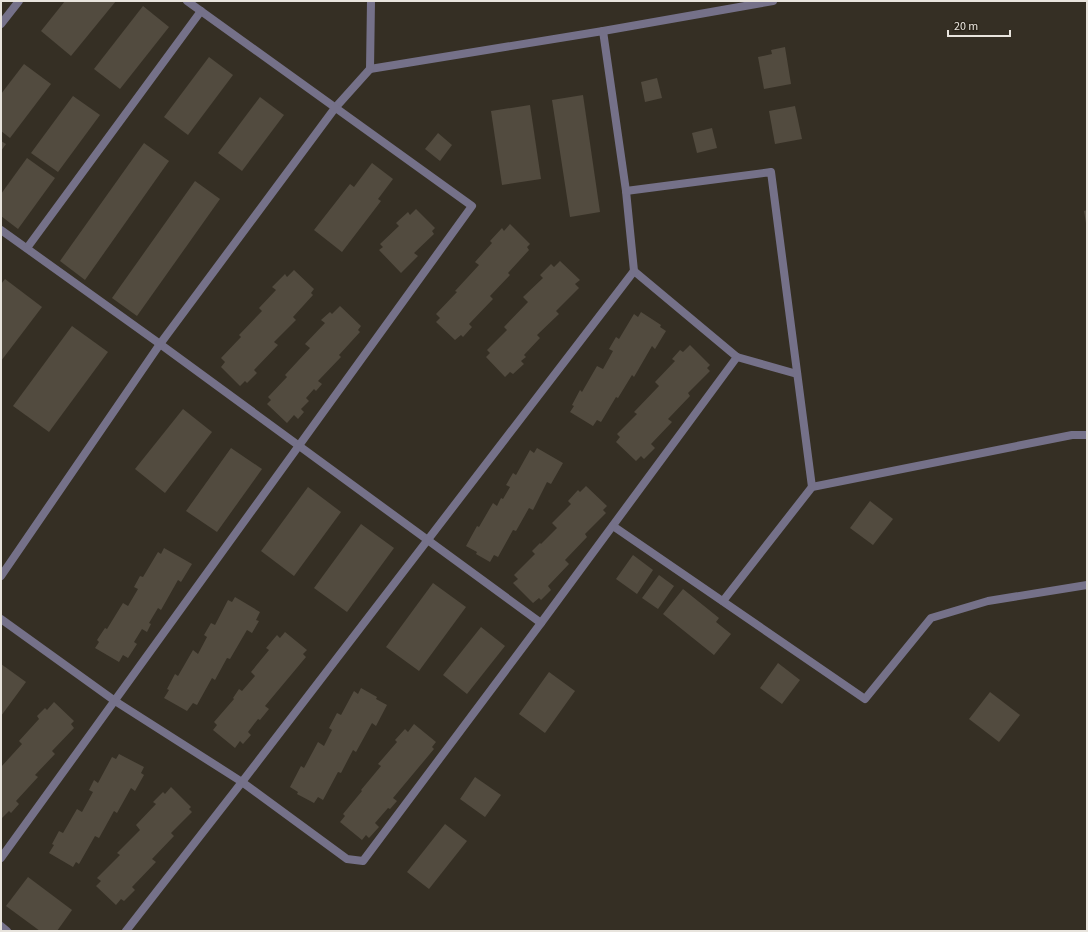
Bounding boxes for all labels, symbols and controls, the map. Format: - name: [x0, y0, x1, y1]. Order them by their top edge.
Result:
- scale bar: [948, 12, 1010, 38]
- text: 20 m: [954, 18, 978, 35]

